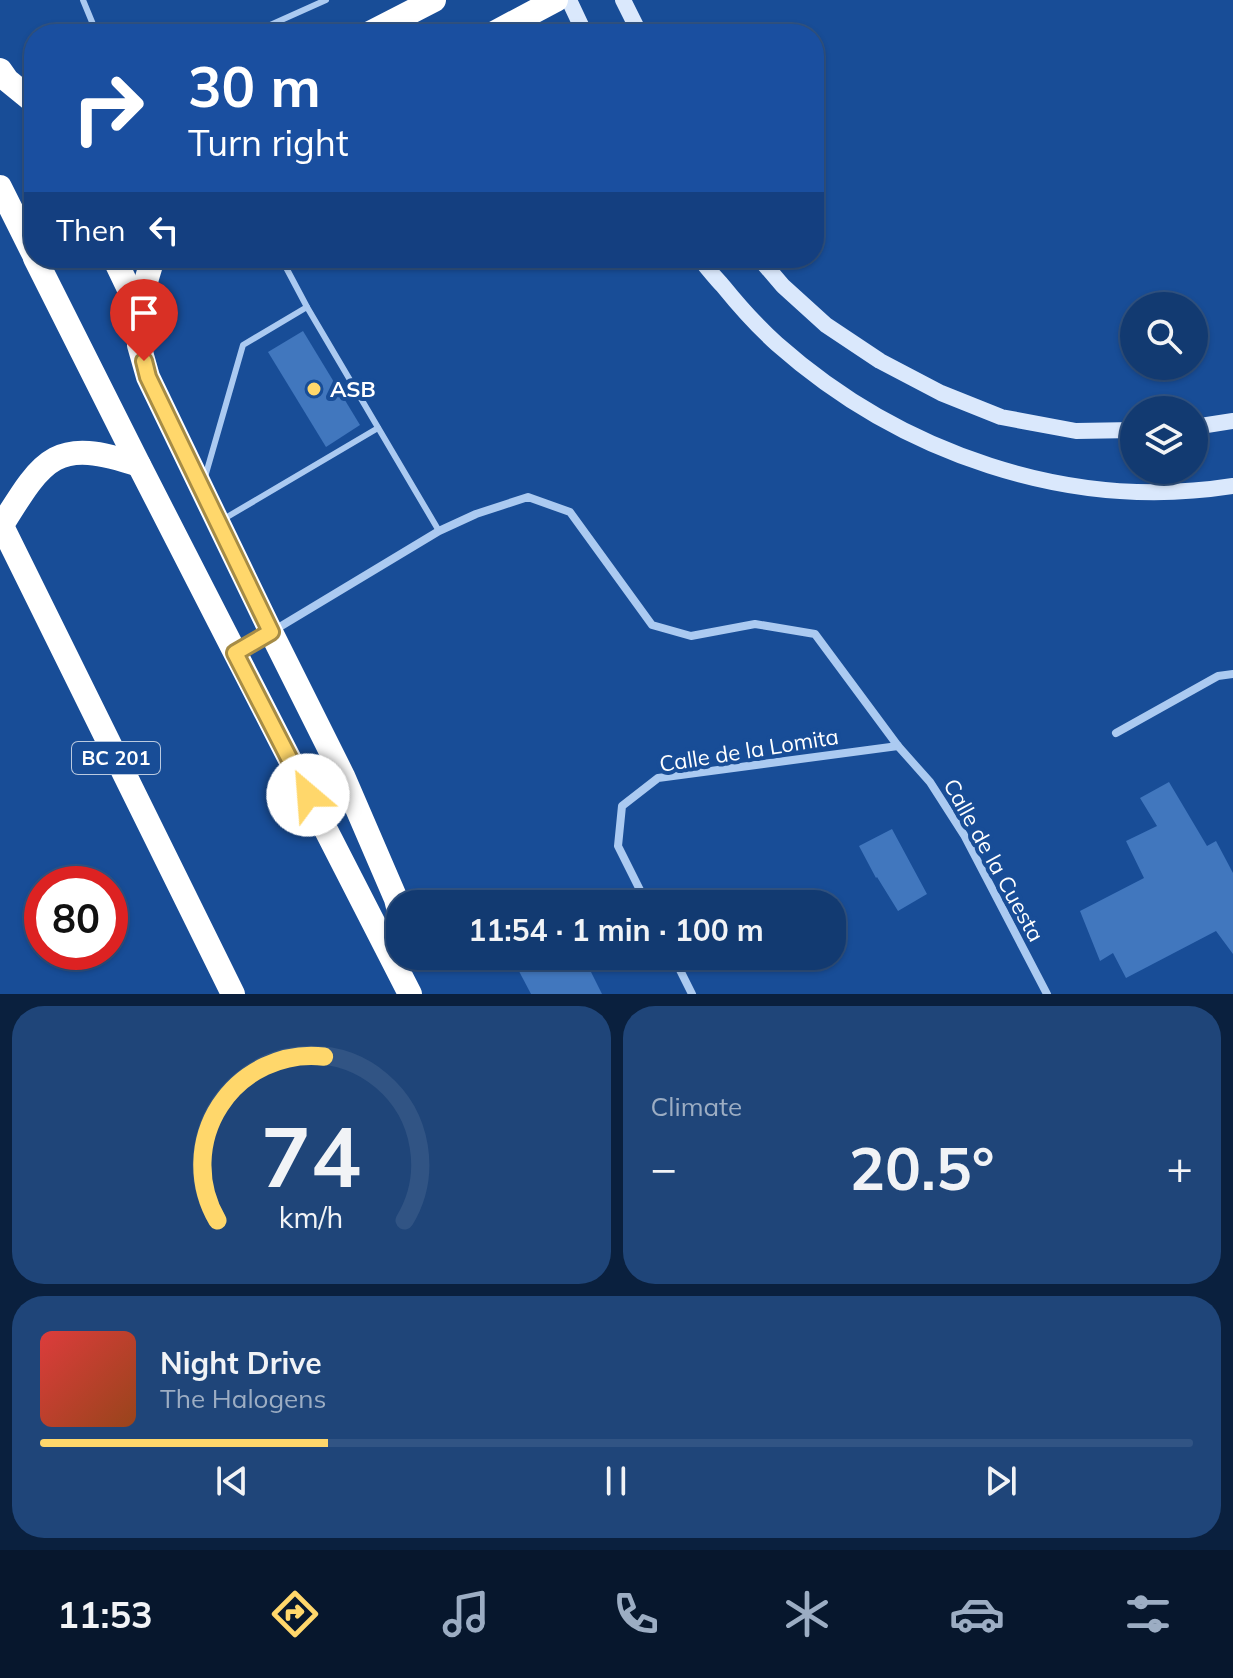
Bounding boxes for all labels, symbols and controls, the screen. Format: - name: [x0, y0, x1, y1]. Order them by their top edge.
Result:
- text: 30 m: [188, 51, 321, 121]
- icon: right: [56, 56, 160, 160]
- text: Turn right: [188, 120, 349, 165]
- icon: left: [142, 208, 186, 252]
- text: Then: [56, 211, 126, 249]
- pin: [110, 279, 178, 361]
- icon: arrive: [122, 291, 166, 335]
- map controls: [1120, 292, 1208, 484]
- button: search: [1120, 292, 1208, 380]
- place label: ASB: [330, 375, 376, 403]
- marker: ASB: [305, 380, 323, 398]
- button: layers: [1120, 396, 1208, 484]
- street label: Calle de la Lomita: [657, 722, 841, 778]
- road number: BC 201: [72, 742, 160, 774]
- position arrow: [266, 753, 350, 837]
- street label: Calle de la Cuesta: [938, 773, 1050, 947]
- speed limit sign: 80: [24, 866, 128, 970]
- text: 11:54 · 1 min · 100 m: [468, 911, 764, 949]
- text: Climate: [651, 1090, 742, 1123]
- text: 74: [261, 1103, 361, 1208]
- text: 20.5°: [849, 1130, 995, 1205]
- text: −: [651, 1140, 677, 1195]
- text: +: [1167, 1140, 1193, 1195]
- text: km/h: [279, 1199, 344, 1235]
- text: Night Drive: [160, 1344, 322, 1382]
- text: The Halogens: [160, 1382, 326, 1415]
- icon: previous: [210, 1459, 254, 1503]
- icon: pause: [594, 1459, 638, 1503]
- icon: next: [979, 1459, 1023, 1503]
- icon: directions: [267, 1586, 323, 1642]
- icon: music: [438, 1586, 494, 1642]
- icon: phone: [608, 1586, 664, 1642]
- icon: climate: [779, 1586, 835, 1642]
- icon: car: [949, 1586, 1005, 1642]
- icon: filters: [1120, 1586, 1176, 1642]
- text: 11:53: [57, 1592, 153, 1637]

